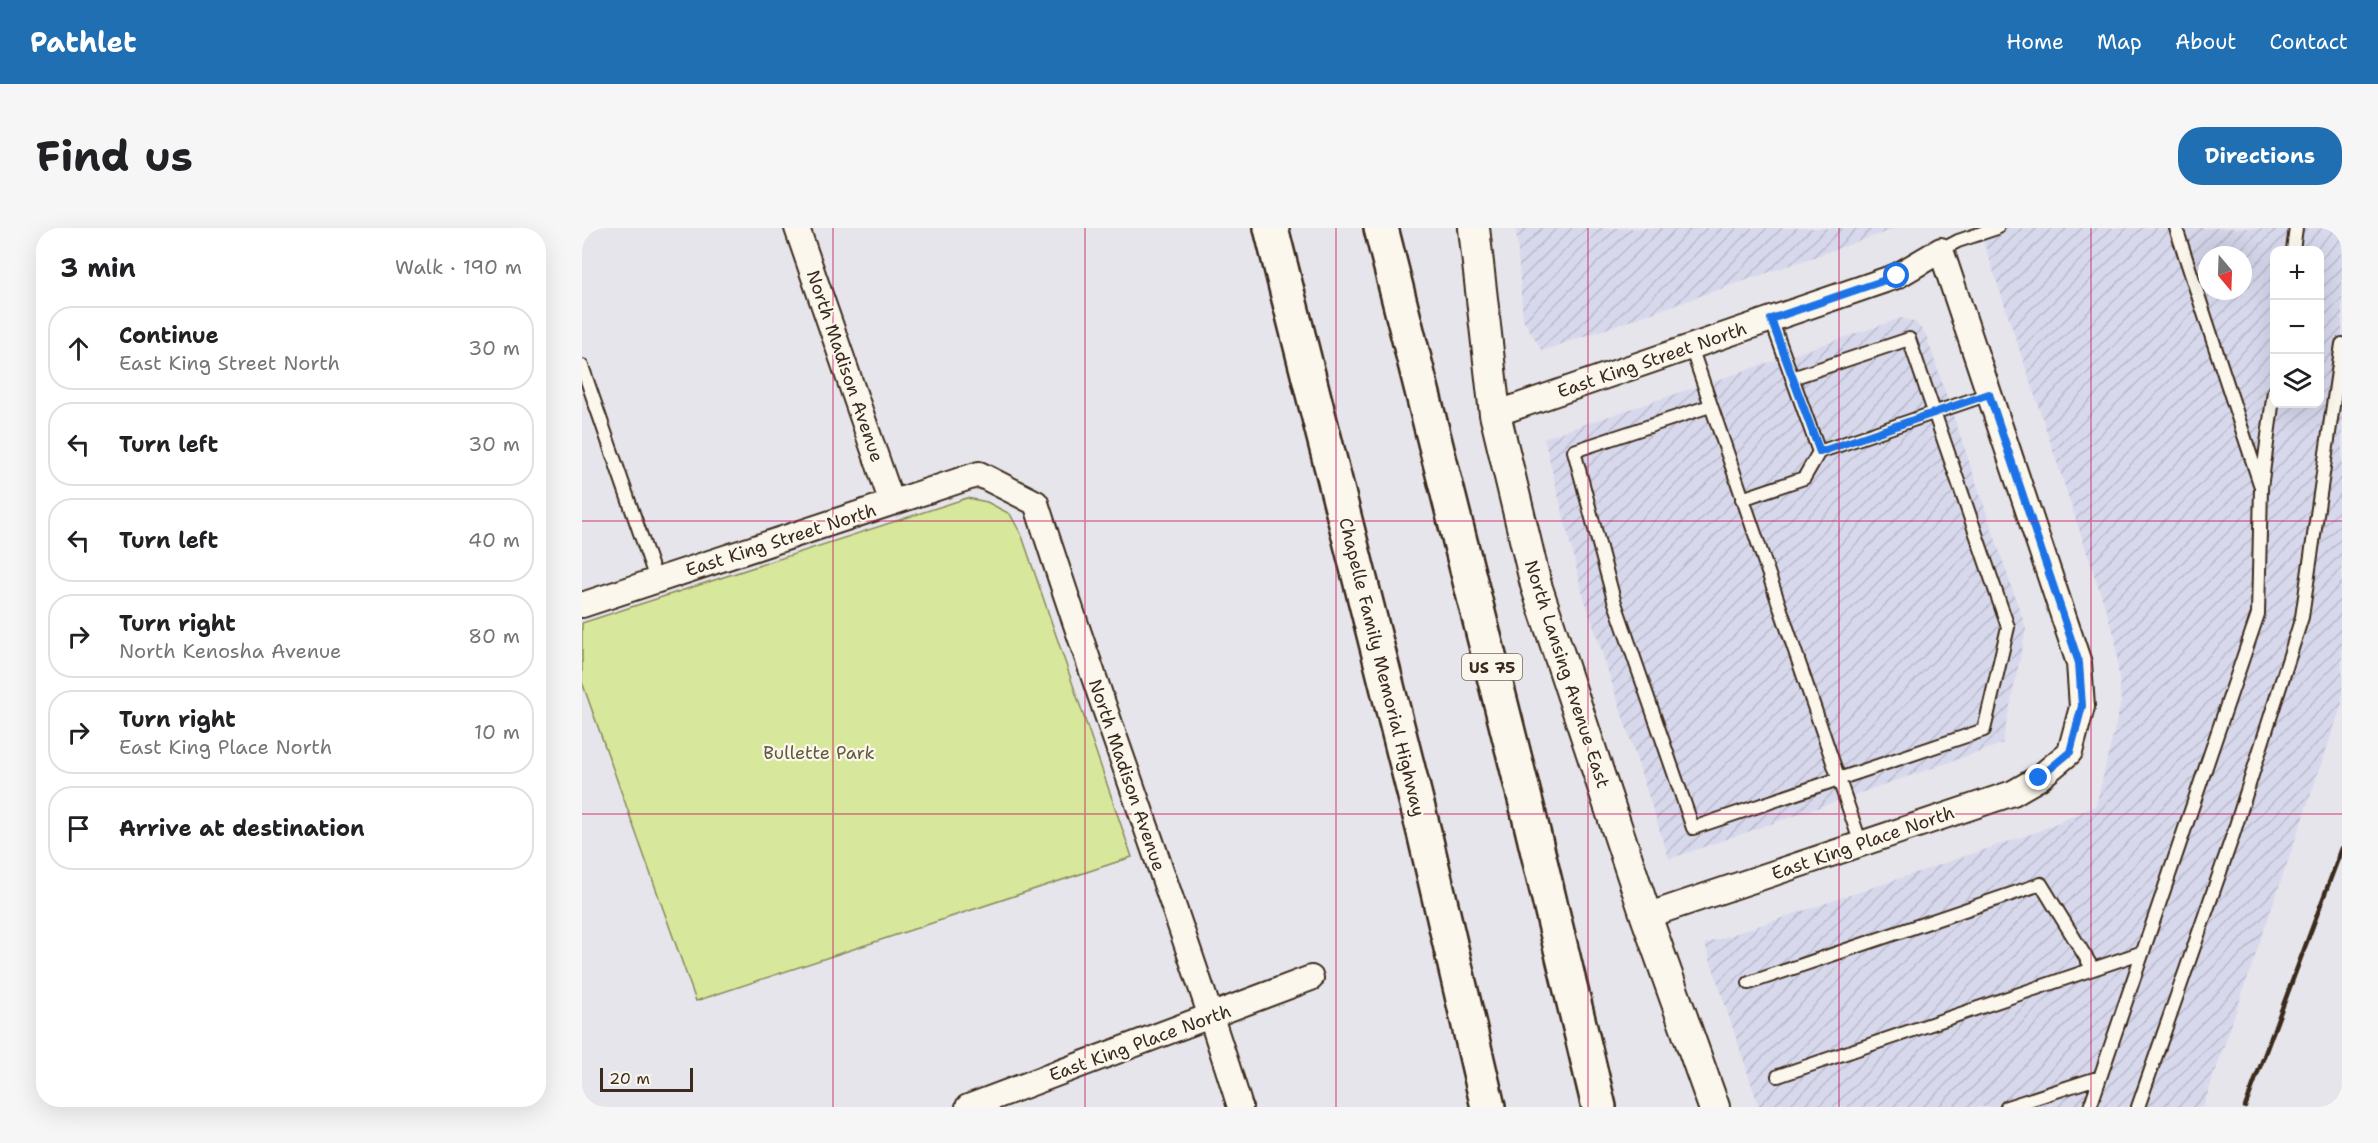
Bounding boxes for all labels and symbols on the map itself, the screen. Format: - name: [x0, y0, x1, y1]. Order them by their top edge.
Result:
- north arrow: [2198, 246, 2252, 300]
- route start: [1883, 262, 1909, 288]
- street label: North Madison Avenue: [801, 267, 889, 465]
- street label: East King Street North: [1554, 316, 1750, 404]
- street label: East King Street North: [683, 498, 879, 582]
- street label: Chapelle Family Memorial Highway: [1333, 515, 1431, 819]
- street label: North Lansing Avenue East: [1519, 557, 1615, 791]
- road number: US 75: [1462, 654, 1522, 680]
- street label: North Madison Avenue: [1083, 676, 1171, 874]
- park label: Bullette Park: [763, 741, 875, 765]
- route end: [2025, 764, 2051, 790]
- street label: East King Place North: [1768, 800, 1958, 886]
- street label: East King Place North: [1046, 999, 1234, 1087]
- scale bar: [600, 1065, 693, 1092]

